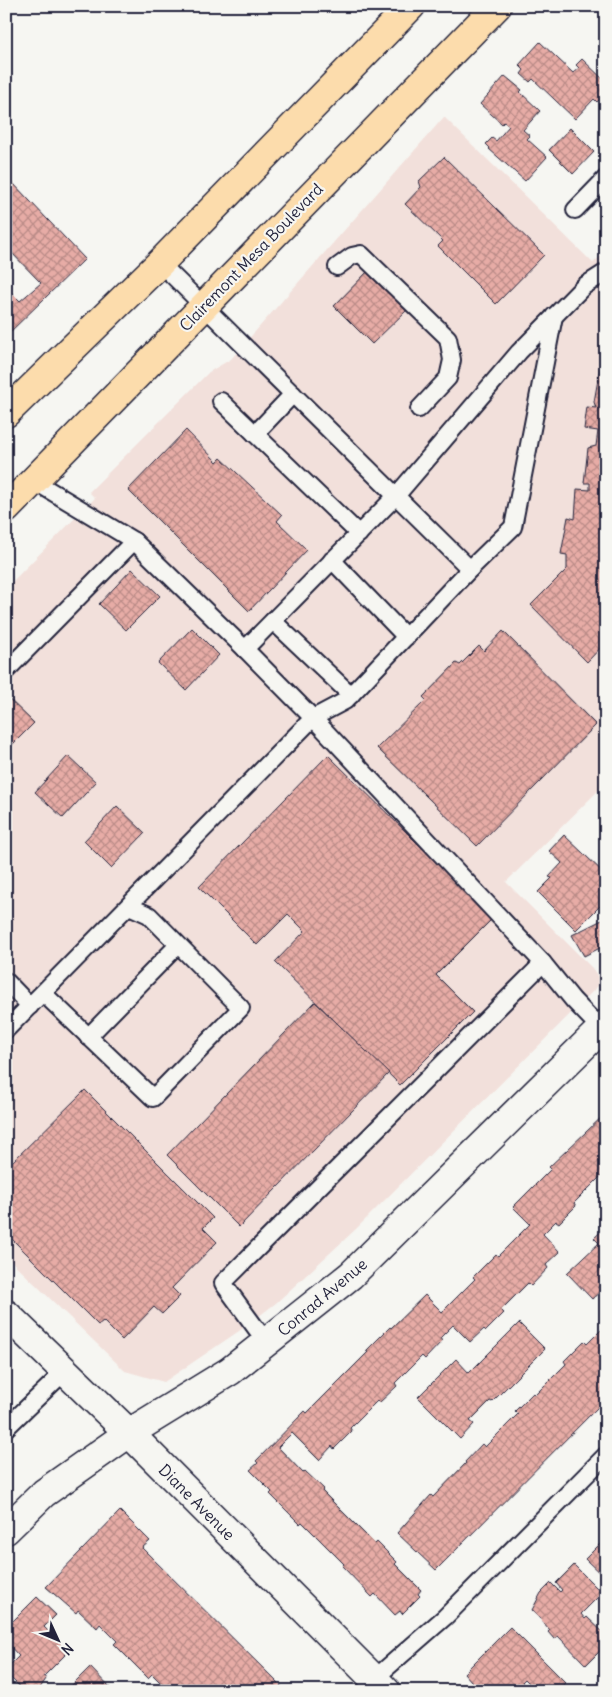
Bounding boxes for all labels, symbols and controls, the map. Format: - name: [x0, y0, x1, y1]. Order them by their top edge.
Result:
- street label: Clairemont Mesa Boulevard: [175, 179, 327, 335]
- street label: Conrad Avenue: [273, 1254, 371, 1340]
- street label: Diane Avenue: [155, 1460, 239, 1544]
- north arrow: [32, 1614, 82, 1664]
- text: N: [58, 1639, 77, 1659]

